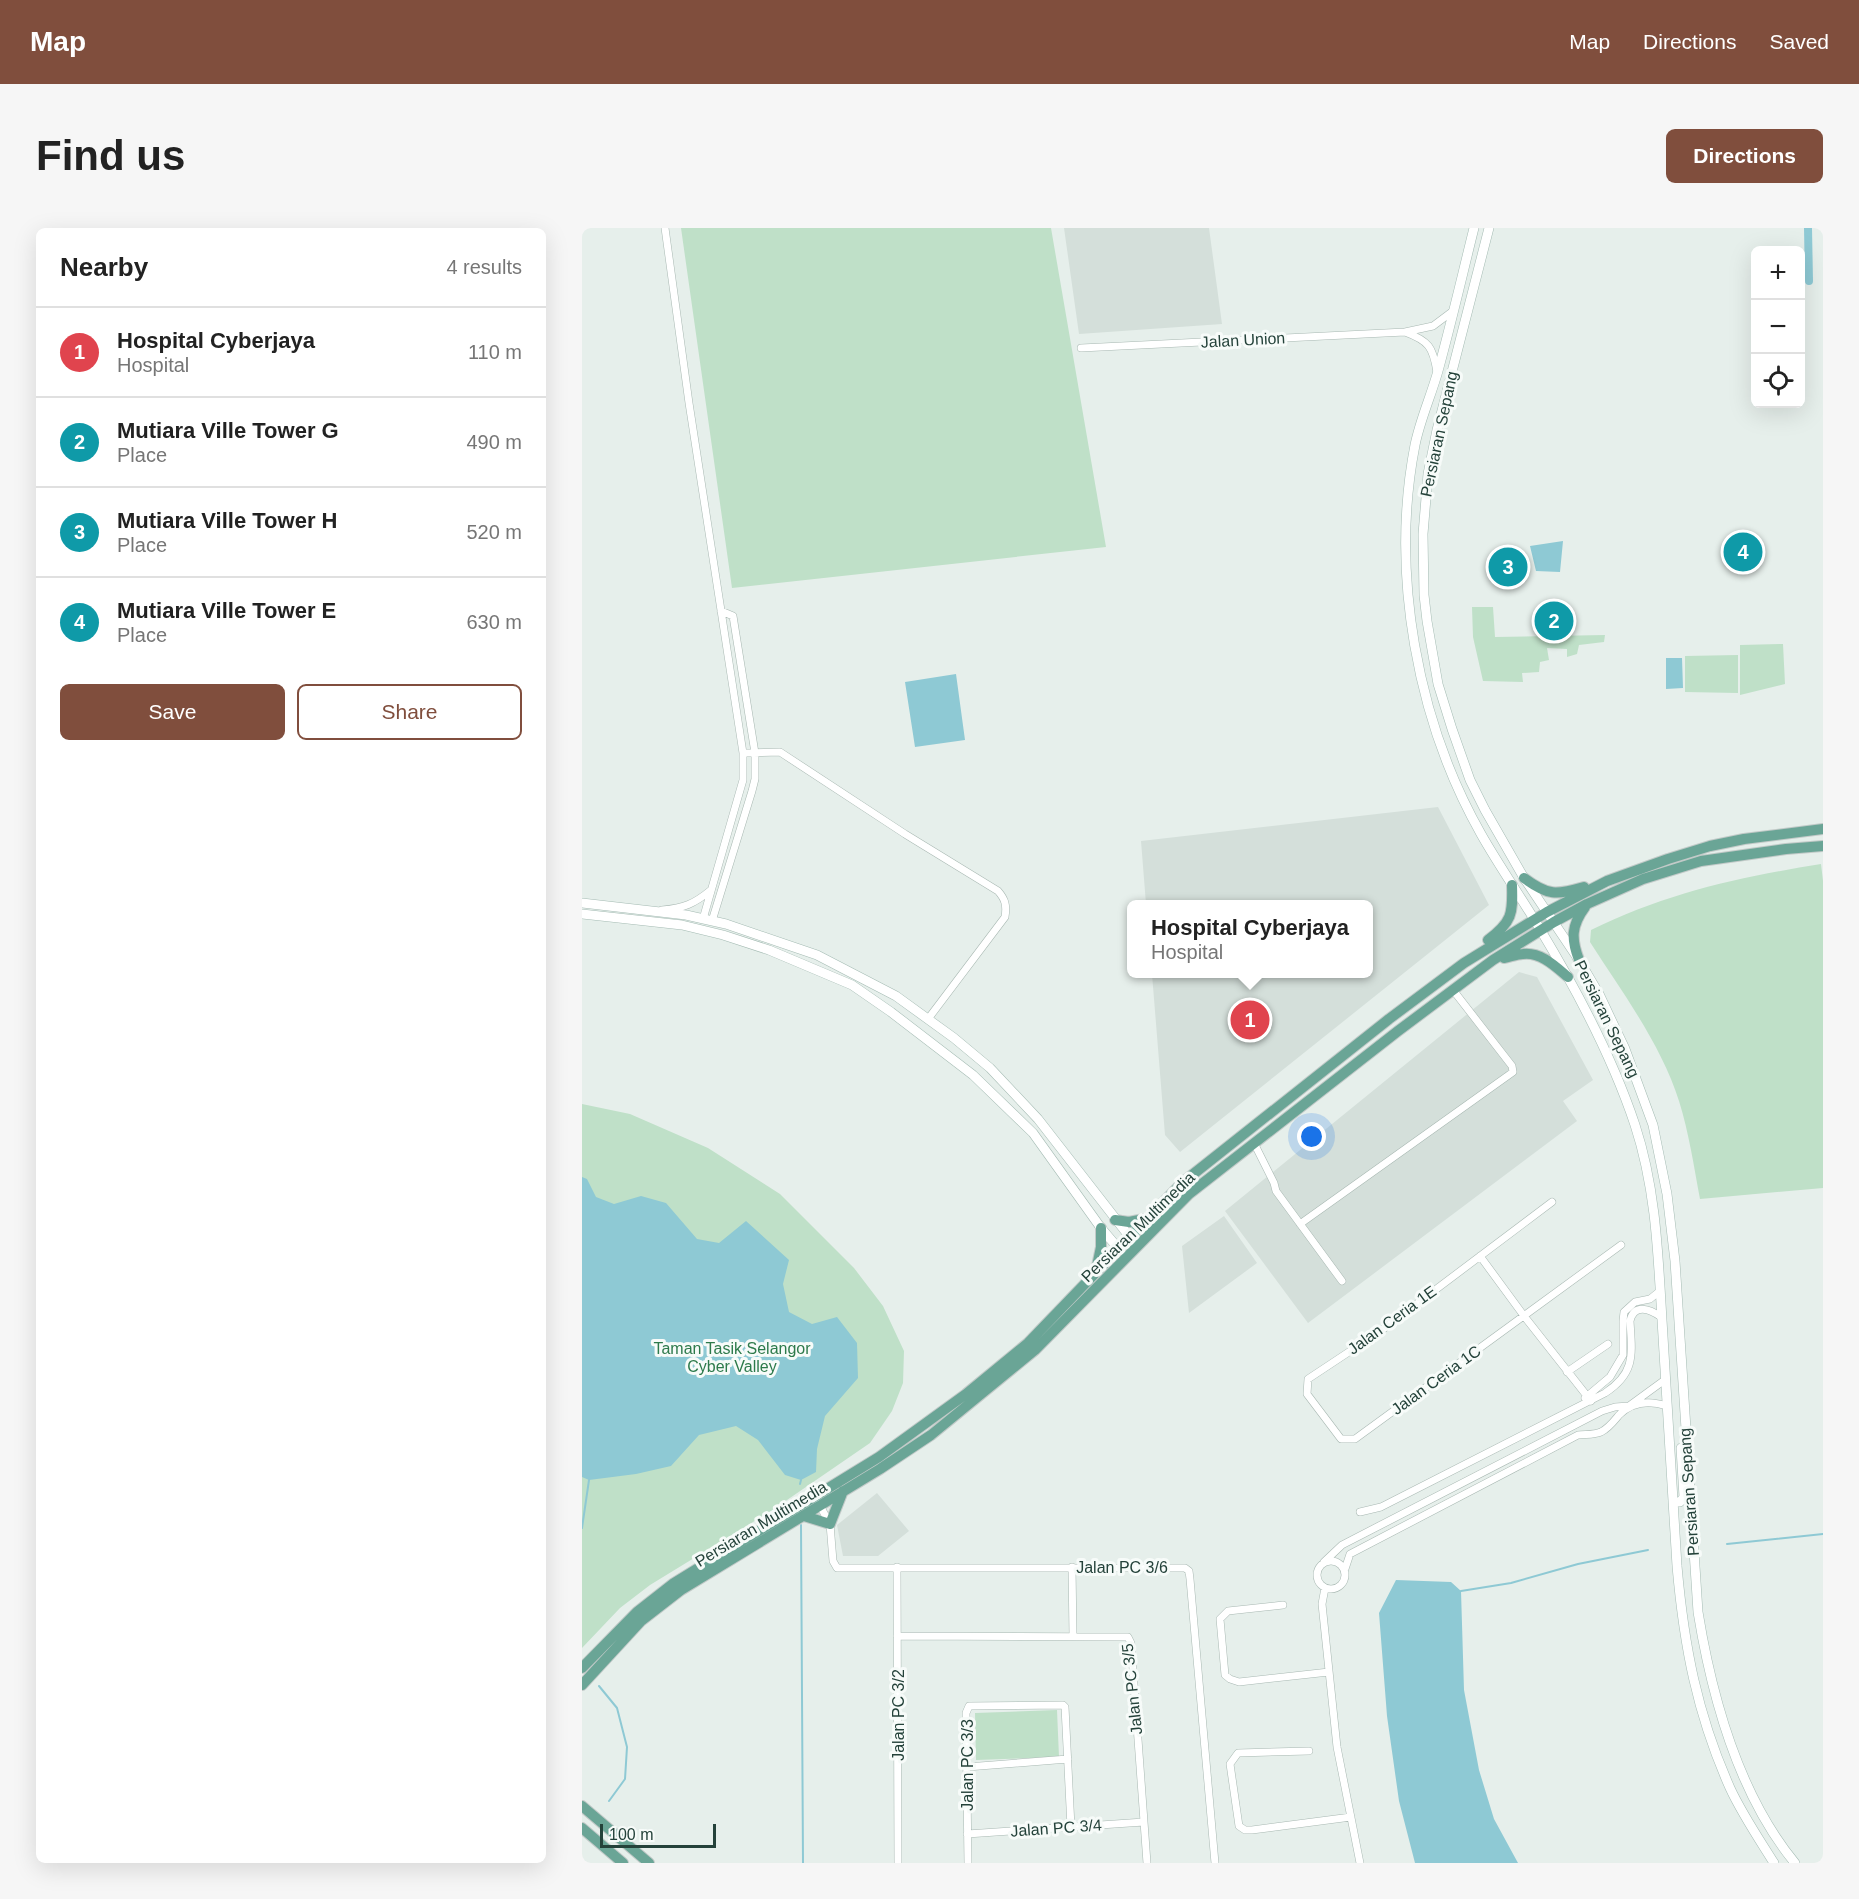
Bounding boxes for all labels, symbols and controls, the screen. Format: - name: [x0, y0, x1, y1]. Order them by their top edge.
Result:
- text: Map: [30, 26, 86, 57]
- text: Map: [1569, 30, 1610, 53]
- text: Directions: [1643, 30, 1736, 53]
- text: Saved: [1769, 30, 1829, 53]
- button: Directions: [1666, 129, 1823, 183]
- text: Find us: [36, 132, 185, 179]
- map controls: [1751, 246, 1805, 408]
- button: +: [1751, 246, 1805, 300]
- text: Nearby: [60, 252, 148, 282]
- text: 4 results: [446, 256, 522, 278]
- button: −: [1751, 300, 1805, 354]
- text: Hospital Cyberjaya: [117, 328, 315, 353]
- street label: Jalan Union: [1200, 329, 1286, 351]
- text: 1: [74, 341, 85, 363]
- text: 110 m: [468, 341, 522, 363]
- text: Hospital: [117, 354, 189, 376]
- button: locate: [1751, 354, 1805, 408]
- street label: Persiaran Sepang: [1417, 370, 1461, 498]
- text: Mutiara Ville Tower G: [117, 418, 339, 443]
- text: 2: [74, 431, 85, 453]
- text: 490 m: [466, 431, 522, 453]
- text: Place: [117, 444, 167, 466]
- text: Mutiara Ville Tower H: [117, 508, 337, 533]
- text: 3: [74, 521, 85, 543]
- text: 520 m: [466, 521, 522, 543]
- pin: 4: [1724, 530, 1762, 574]
- text: Place: [117, 534, 167, 556]
- pin: 3: [1488, 544, 1528, 590]
- text: Mutiara Ville Tower E: [117, 598, 336, 623]
- pin: 2: [1534, 598, 1574, 644]
- text: 4: [74, 611, 85, 633]
- text: 630 m: [466, 611, 522, 633]
- text: Place: [117, 624, 167, 646]
- button: Save: [60, 684, 285, 740]
- button: Share: [297, 684, 522, 740]
- popup: [1127, 900, 1373, 978]
- text: Hospital Cyberjaya: [1151, 915, 1349, 940]
- text: Hospital: [1151, 941, 1223, 963]
- street label: Persiaran Sepang: [1571, 958, 1643, 1080]
- pin: 1: [1230, 998, 1270, 1042]
- your location: [1297, 1122, 1326, 1151]
- street label: Persiaran Multimedia: [1078, 1169, 1198, 1285]
- street label: Jalan Ceria 1E: [1345, 1282, 1439, 1358]
- park label: Taman Tasik Selangor Cyber Valley: [653, 1340, 811, 1375]
- street label: Jalan Ceria 1C: [1388, 1342, 1484, 1418]
- street label: Persiaran Sepang: [1676, 1428, 1702, 1556]
- street label: Persiaran Multimedia: [692, 1478, 830, 1570]
- street label: Jalan PC 3/6: [1076, 1559, 1168, 1576]
- street label: Jalan PC 3/5: [1119, 1642, 1145, 1735]
- street label: Jalan PC 3/2: [890, 1669, 907, 1761]
- street label: Jalan PC 3/3: [959, 1719, 976, 1811]
- street label: Jalan PC 3/4: [1010, 1816, 1102, 1840]
- scale bar: [600, 1821, 716, 1848]
- text: 100 m: [609, 1826, 653, 1843]

